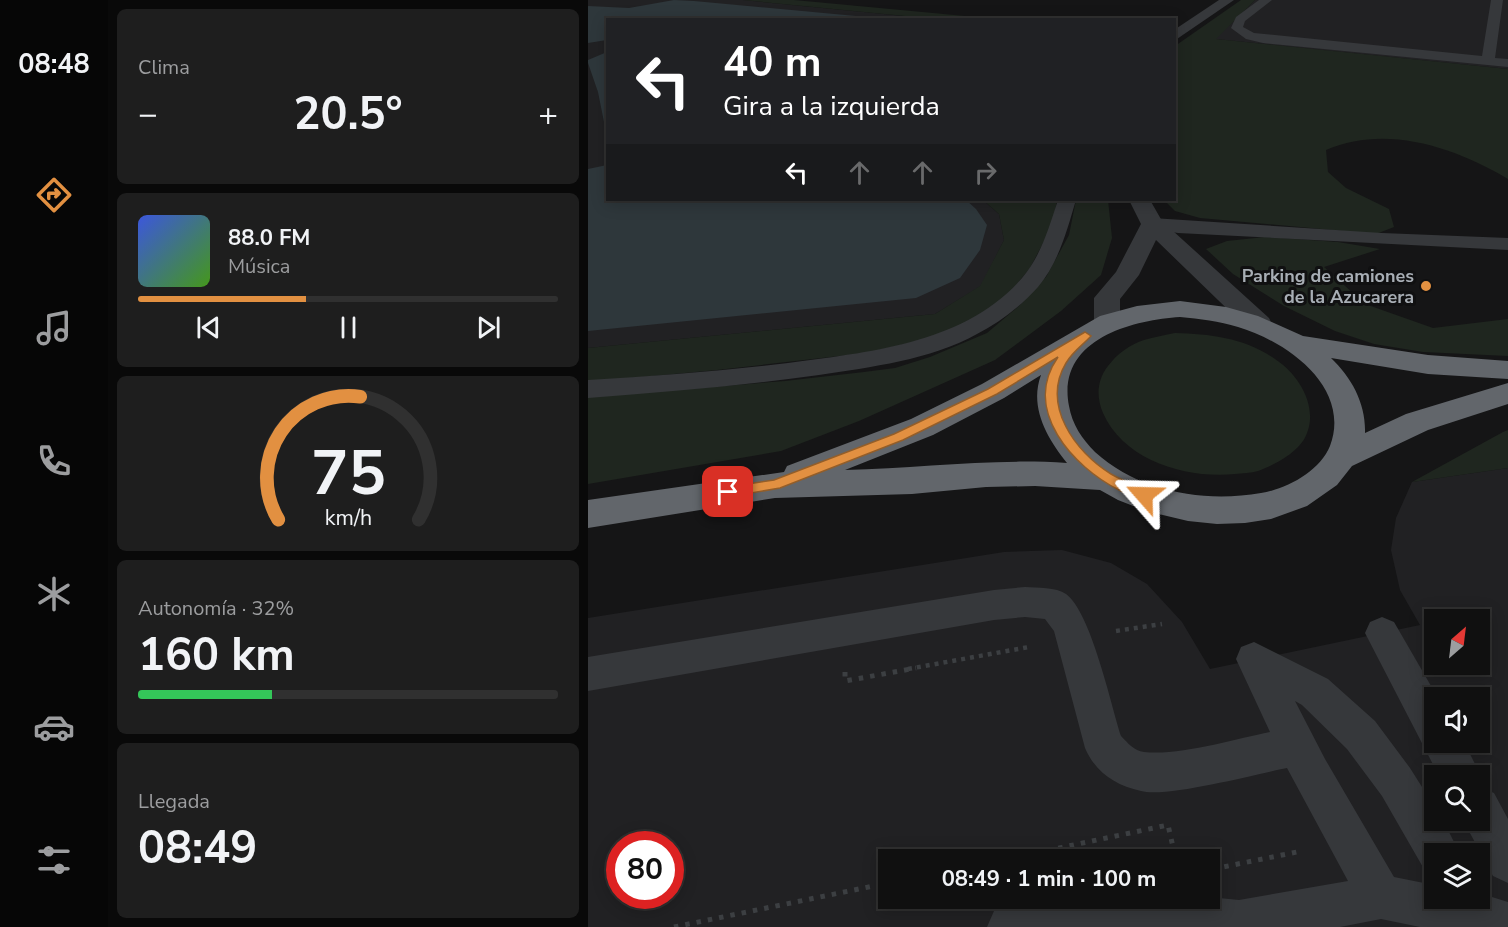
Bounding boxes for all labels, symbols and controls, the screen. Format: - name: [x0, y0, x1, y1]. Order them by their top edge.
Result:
- text: 40 m: [723, 34, 822, 91]
- icon: left: [624, 42, 702, 120]
- text: 08:48: [18, 46, 90, 83]
- text: Clima: [138, 54, 190, 81]
- text: 20.5°: [293, 84, 403, 145]
- text: Gira a la izquierda: [723, 88, 940, 125]
- text: −: [138, 92, 158, 137]
- text: +: [538, 92, 558, 137]
- icon: left: [780, 156, 813, 189]
- icon: ahead: [843, 156, 876, 189]
- icon: ahead: [906, 156, 939, 189]
- icon: right: [969, 156, 1002, 189]
- icon: directions: [33, 174, 75, 216]
- text: 88.0 FM: [228, 223, 310, 253]
- text: Música: [228, 253, 290, 280]
- place label: Parking de camiones de la Azucarera: [1242, 264, 1414, 309]
- marker: Parking de camiones de la Azucarera: [1419, 279, 1433, 293]
- icon: music: [33, 307, 75, 349]
- icon: previous: [192, 311, 225, 344]
- icon: pause: [332, 311, 365, 344]
- icon: next: [472, 311, 505, 344]
- text: 75: [311, 432, 385, 517]
- icon: phone: [33, 440, 75, 482]
- position arrow: [1112, 463, 1176, 527]
- pin: [702, 466, 753, 517]
- icon: arrive: [711, 475, 744, 508]
- text: km/h: [324, 504, 372, 534]
- icon: climate: [33, 573, 75, 615]
- text: Autonomía · 32%: [138, 595, 294, 622]
- north arrow: [1424, 609, 1490, 675]
- map controls: [1424, 609, 1490, 909]
- text: 160 km: [138, 625, 295, 686]
- button: sound: [1424, 687, 1490, 753]
- icon: car: [33, 706, 75, 748]
- button: search: [1424, 765, 1490, 831]
- text: Llegada: [138, 788, 210, 815]
- text: 08:49: [138, 818, 257, 879]
- speed limit sign: 80: [606, 831, 684, 909]
- icon: filters: [33, 839, 75, 881]
- button: layers: [1424, 843, 1490, 909]
- text: 08:49 · 1 min · 100 m: [942, 864, 1156, 894]

